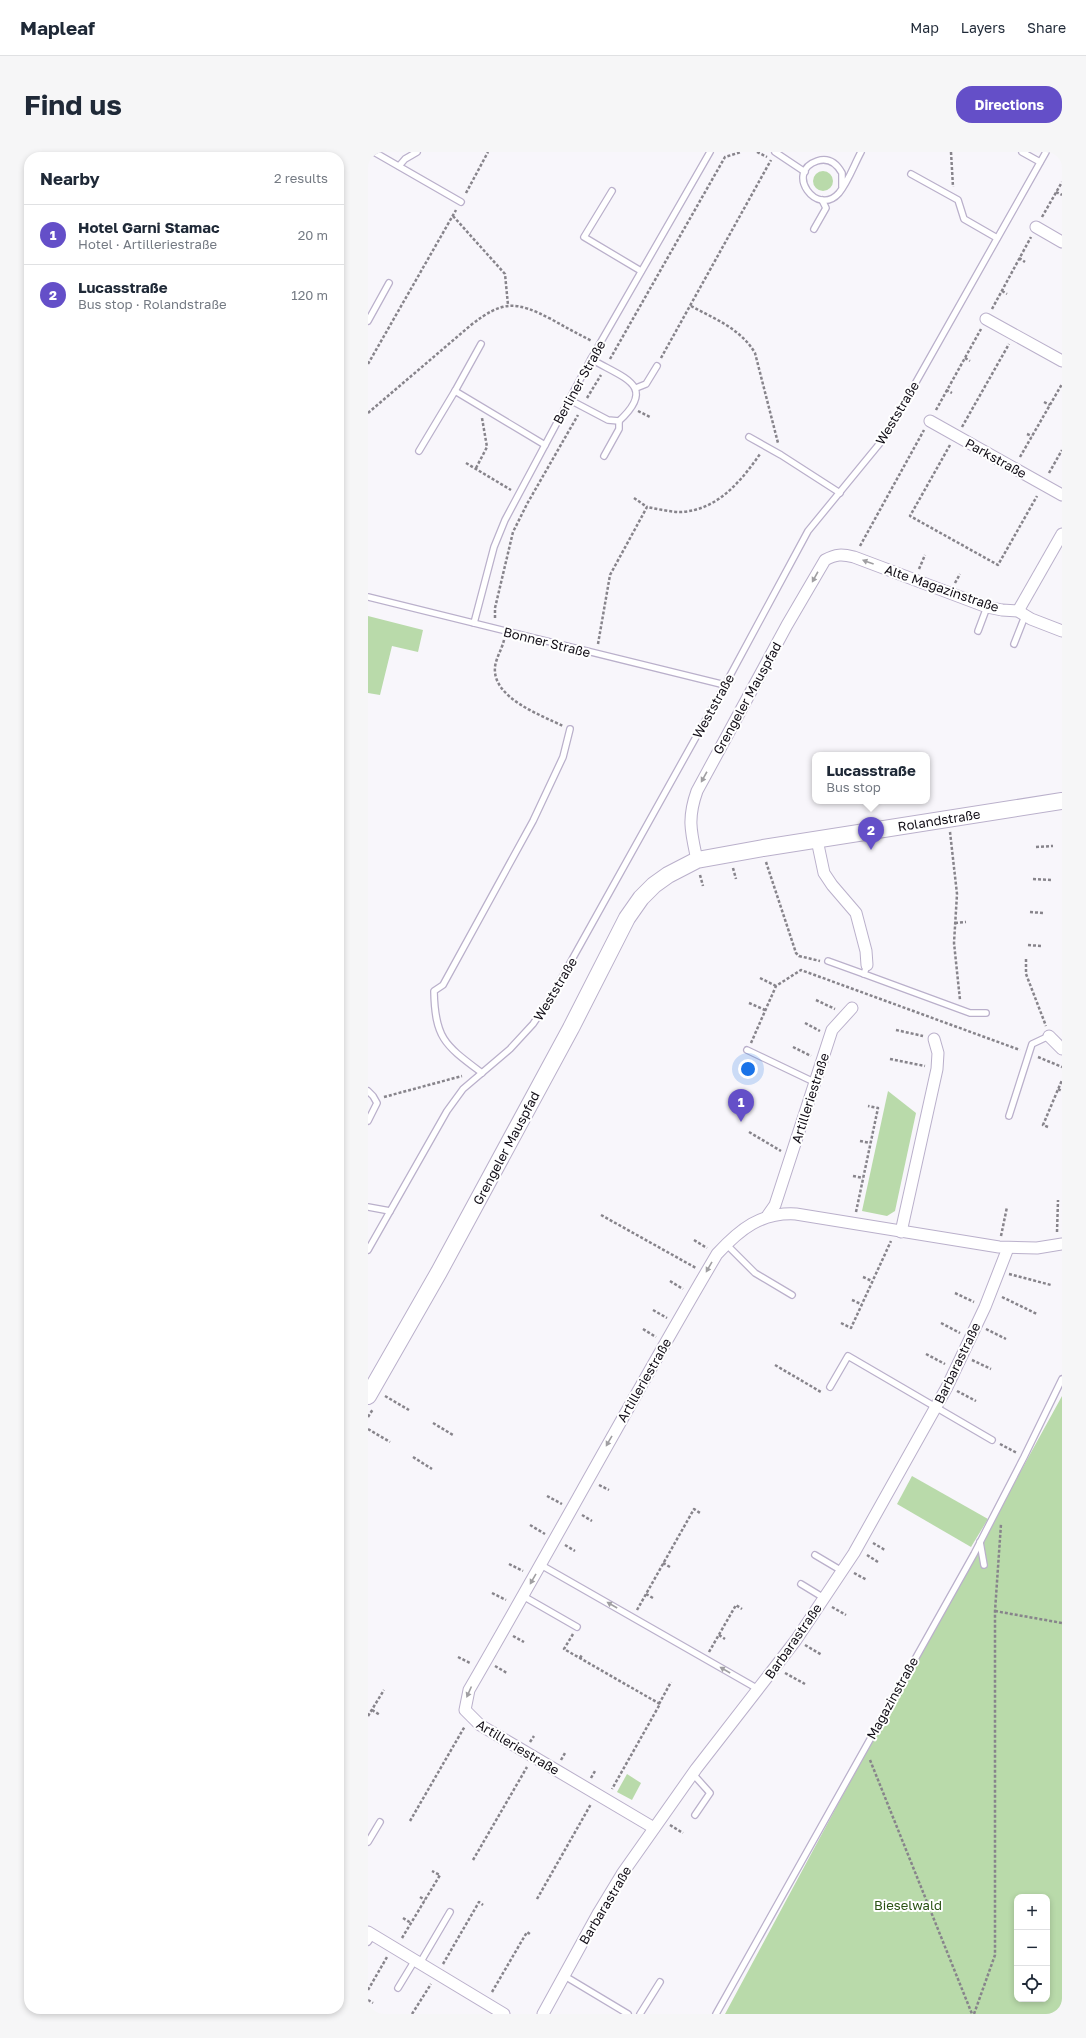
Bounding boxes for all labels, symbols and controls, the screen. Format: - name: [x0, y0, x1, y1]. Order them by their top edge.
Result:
- text: Mapleaf: [20, 16, 95, 39]
- text: Map: [910, 19, 939, 36]
- text: Layers: [961, 19, 1005, 36]
- text: Share: [1027, 19, 1066, 36]
- button: Directions: [956, 86, 1062, 123]
- text: Find us: [24, 88, 122, 121]
- text: Nearby: [40, 168, 100, 189]
- text: 2 results: [274, 170, 328, 186]
- text: Hotel Garni Stamac: [78, 218, 220, 236]
- text: 1: [50, 227, 56, 243]
- text: 20 m: [298, 227, 328, 243]
- text: Hotel · Artilleriestraße: [78, 236, 217, 252]
- text: Lucasstraße: [78, 278, 167, 296]
- text: 2: [49, 287, 57, 303]
- text: 120 m: [291, 287, 328, 303]
- text: Bus stop · Rolandstraße: [78, 296, 226, 312]
- street label: Berliner Straße: [549, 337, 609, 427]
- street label: Weststraße: [872, 378, 922, 448]
- street label: Parkstraße: [963, 435, 1029, 481]
- one-way arrow: [862, 559, 874, 565]
- street label: Alte Magazinstraße: [883, 561, 1001, 615]
- one-way arrow: [811, 571, 818, 583]
- street label: Bonner Straße: [502, 623, 592, 661]
- street label: Grengeler Mauspfad: [709, 639, 785, 757]
- street label: Weststraße: [689, 671, 737, 741]
- popup: [812, 752, 930, 804]
- text: Lucasstraße: [826, 761, 916, 779]
- one-way arrow: [701, 771, 708, 782]
- text: Bus stop: [826, 779, 881, 795]
- street label: Rolandstraße: [897, 806, 981, 834]
- pin: 2: [858, 817, 884, 850]
- street label: Weststraße: [530, 954, 580, 1024]
- street label: Artilleriestraße: [788, 1051, 832, 1145]
- your location: [738, 1059, 758, 1079]
- street label: Grengeler Mauspfad: [469, 1089, 543, 1207]
- pin: 1: [728, 1089, 754, 1122]
- one-way arrow: [705, 1261, 712, 1273]
- street label: Barbarastraße: [930, 1320, 984, 1406]
- street label: Artilleriestraße: [614, 1335, 674, 1425]
- one-way arrow: [606, 1435, 613, 1447]
- one-way arrow: [529, 1573, 536, 1585]
- street label: Barbarastraße: [761, 1600, 825, 1682]
- one-way arrow: [606, 1602, 618, 1609]
- street label: Magazinstraße: [863, 1654, 921, 1742]
- one-way arrow: [719, 1667, 730, 1674]
- one-way arrow: [465, 1687, 471, 1699]
- street label: Artilleriestraße: [474, 1716, 562, 1778]
- street label: Barbarastraße: [575, 1863, 635, 1947]
- map controls: [1014, 1894, 1050, 2002]
- button: +: [1014, 1894, 1050, 1930]
- park label: Bieselwald: [874, 1897, 942, 1913]
- button: −: [1014, 1930, 1050, 1966]
- button: locate: [1014, 1966, 1050, 2002]

